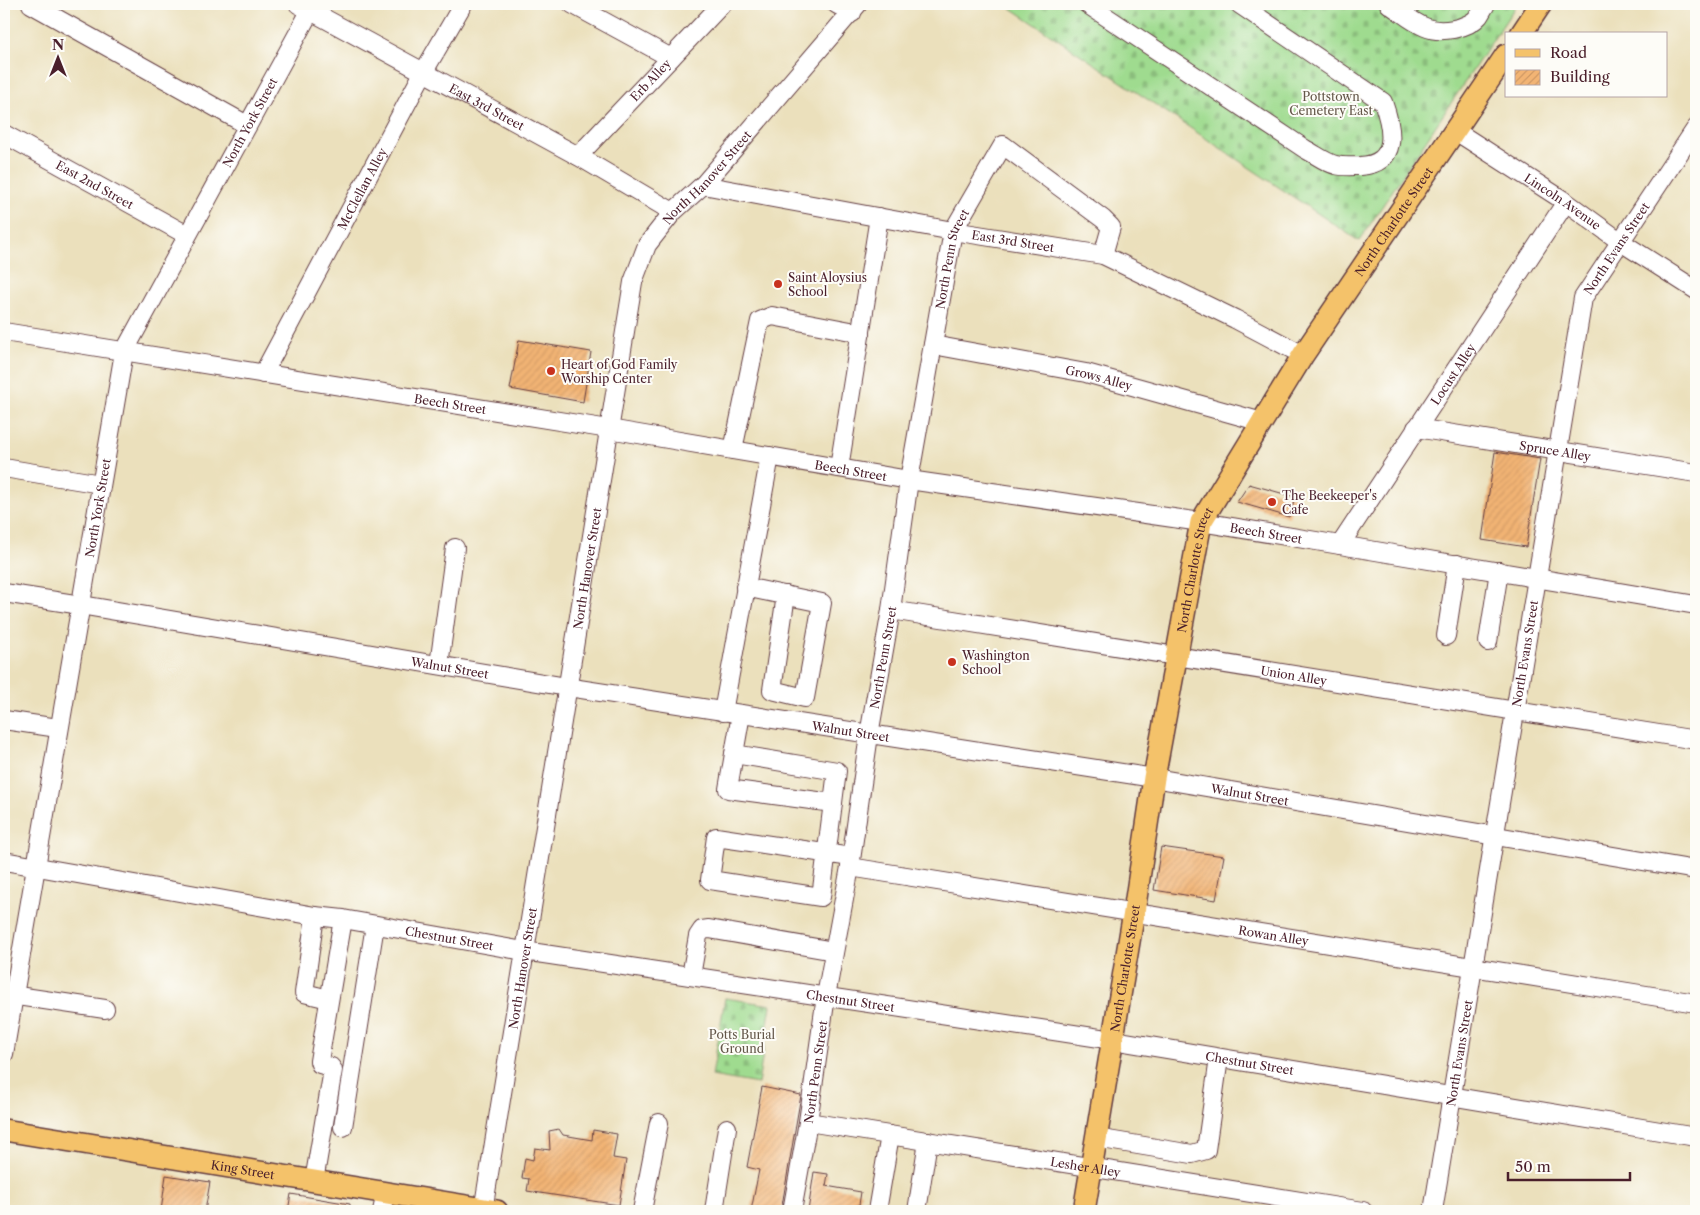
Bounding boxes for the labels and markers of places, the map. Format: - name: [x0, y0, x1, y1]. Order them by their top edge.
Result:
- place label: Saint Aloysius School: [788, 270, 867, 299]
- marker: Saint Aloysius School: [772, 278, 784, 290]
- place label: Heart of God Family Worship Center: [560, 357, 678, 386]
- marker: Heart of God Family Worship Center: [545, 365, 557, 377]
- place label: The Beekeeper's Cafe: [1282, 488, 1377, 517]
- marker: The Beekeeper's Cafe: [1266, 496, 1278, 508]
- place label: Washington School: [961, 648, 1030, 677]
- marker: Washington School: [946, 656, 958, 668]

